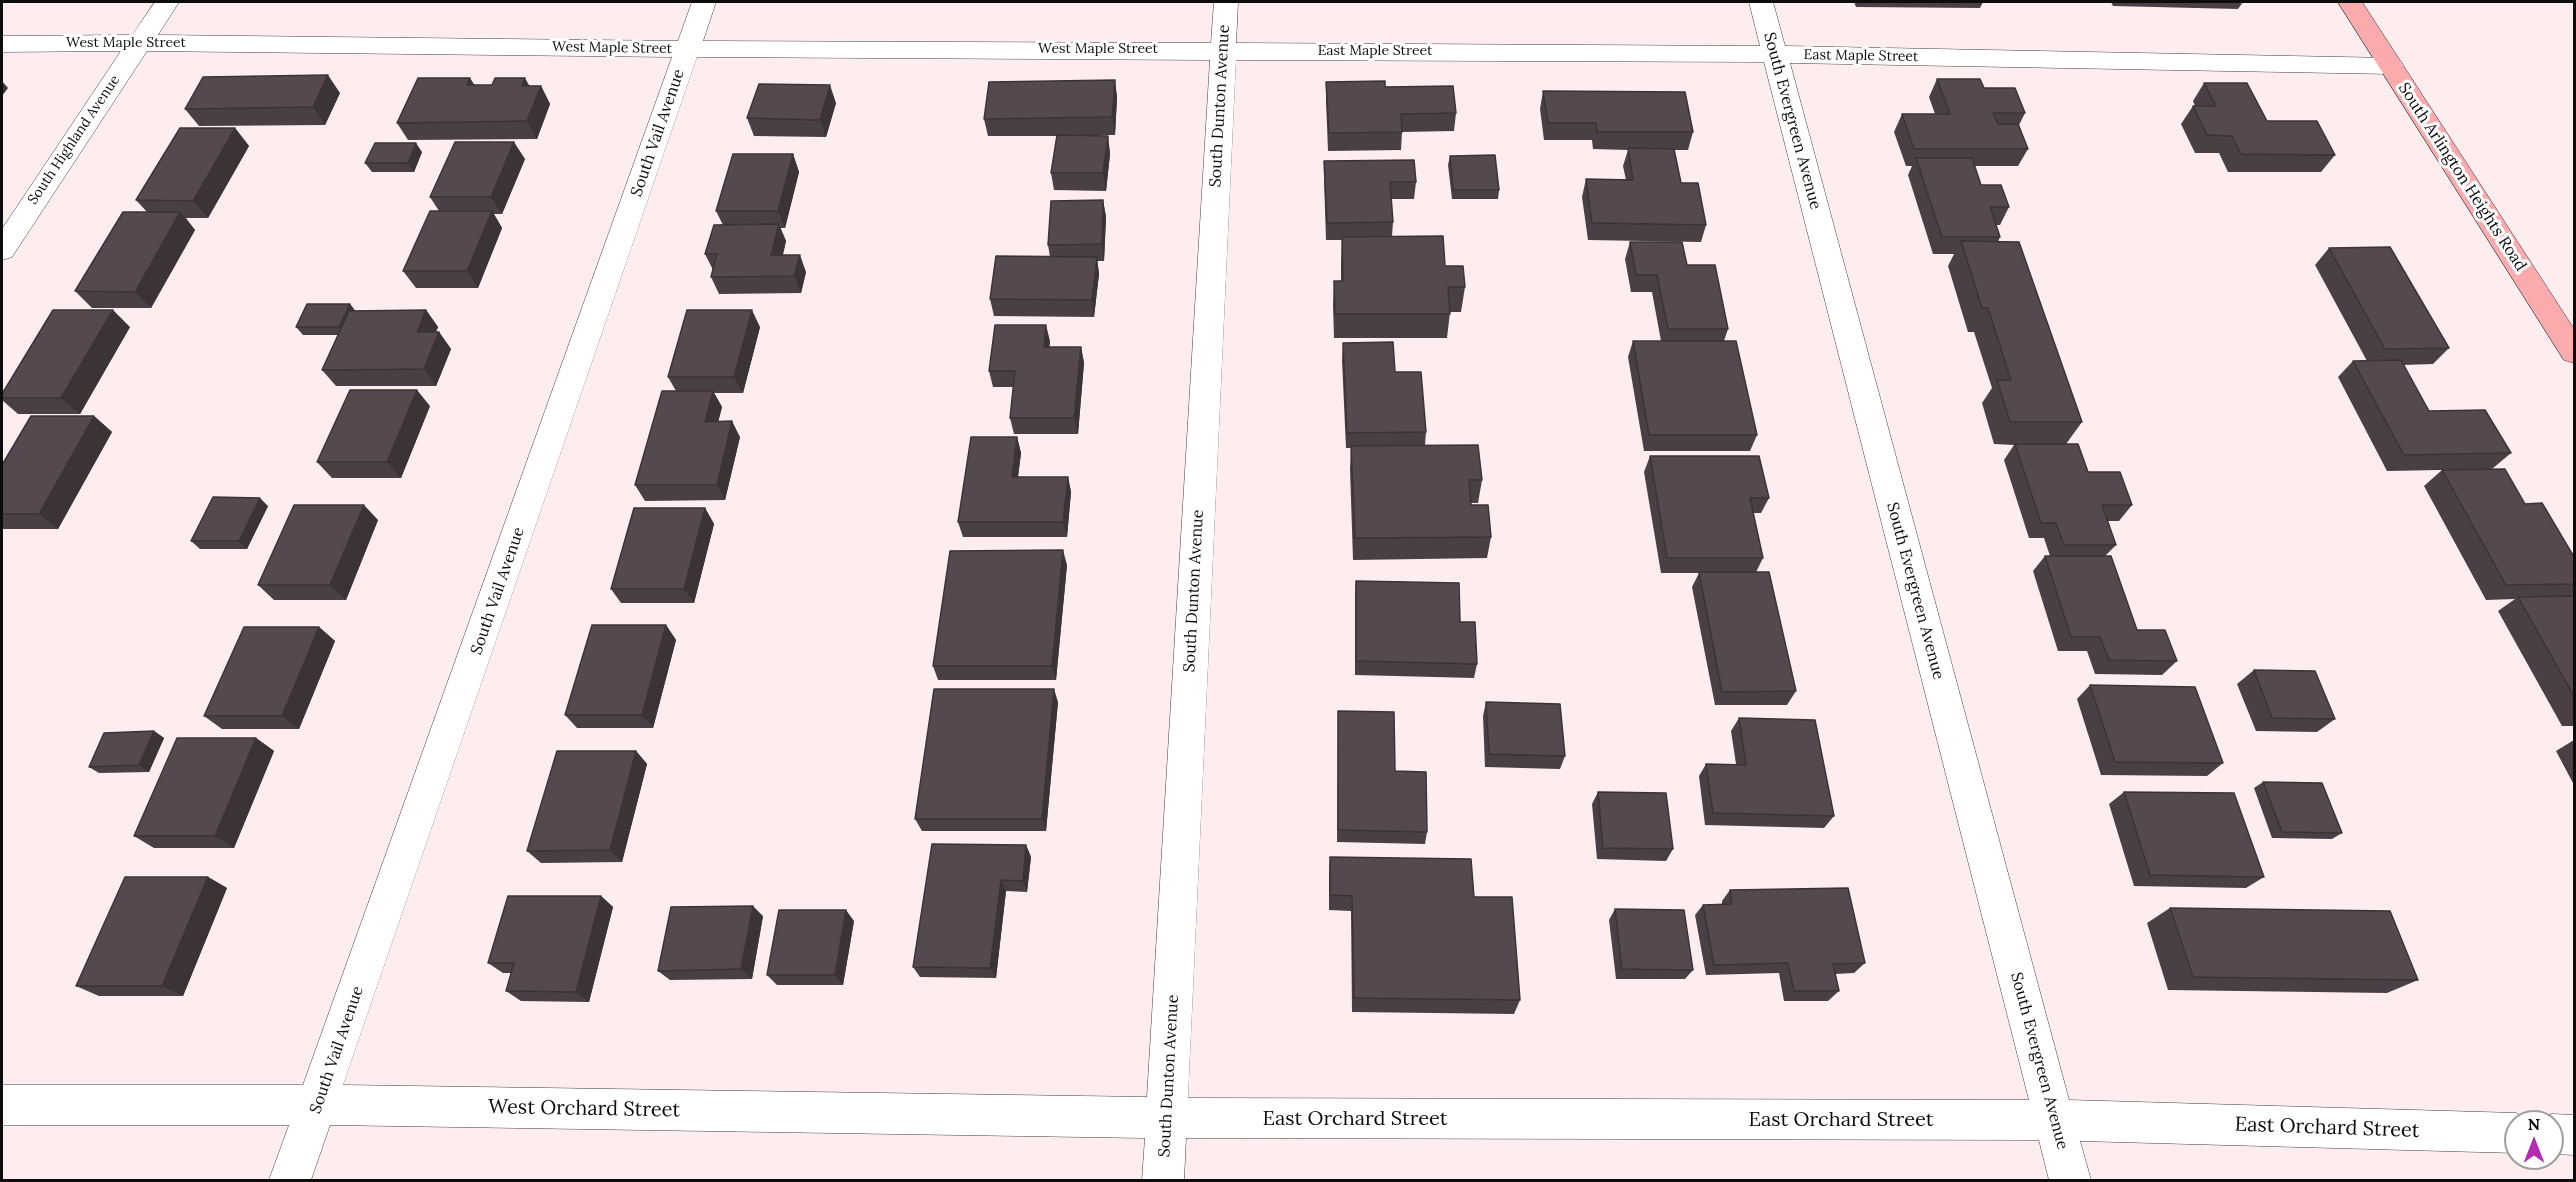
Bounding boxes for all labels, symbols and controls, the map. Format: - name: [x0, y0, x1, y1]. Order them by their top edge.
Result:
- street label: South Dunton Avenue: [1206, 24, 1234, 188]
- street label: South Evergreen Avenue: [1759, 30, 1825, 212]
- street label: West Maple Street: [66, 35, 186, 51]
- street label: West Maple Street: [552, 39, 672, 57]
- street label: West Maple Street: [1038, 41, 1158, 57]
- street label: East Maple Street: [1318, 43, 1432, 59]
- street label: East Maple Street: [1804, 47, 1918, 65]
- street label: South Vail Avenue: [627, 67, 689, 199]
- street label: South Highland Avenue: [24, 72, 124, 208]
- street label: South Arlington Heights Road: [2394, 79, 2530, 275]
- street label: South Evergreen Avenue: [1882, 500, 1948, 682]
- street label: South Dunton Avenue: [1180, 509, 1208, 673]
- street label: South Vail Avenue: [467, 525, 529, 657]
- street label: South Evergreen Avenue: [2006, 970, 2072, 1152]
- street label: South Vail Avenue: [306, 984, 368, 1116]
- street label: South Dunton Avenue: [1155, 994, 1183, 1158]
- street label: West Orchard Street: [488, 1095, 680, 1123]
- street label: East Orchard Street: [1263, 1107, 1447, 1131]
- street label: East Orchard Street: [1749, 1108, 1933, 1132]
- north arrow: [2504, 1110, 2564, 1170]
- street label: East Orchard Street: [2234, 1113, 2420, 1143]
- text: N: [2528, 1114, 2540, 1134]

